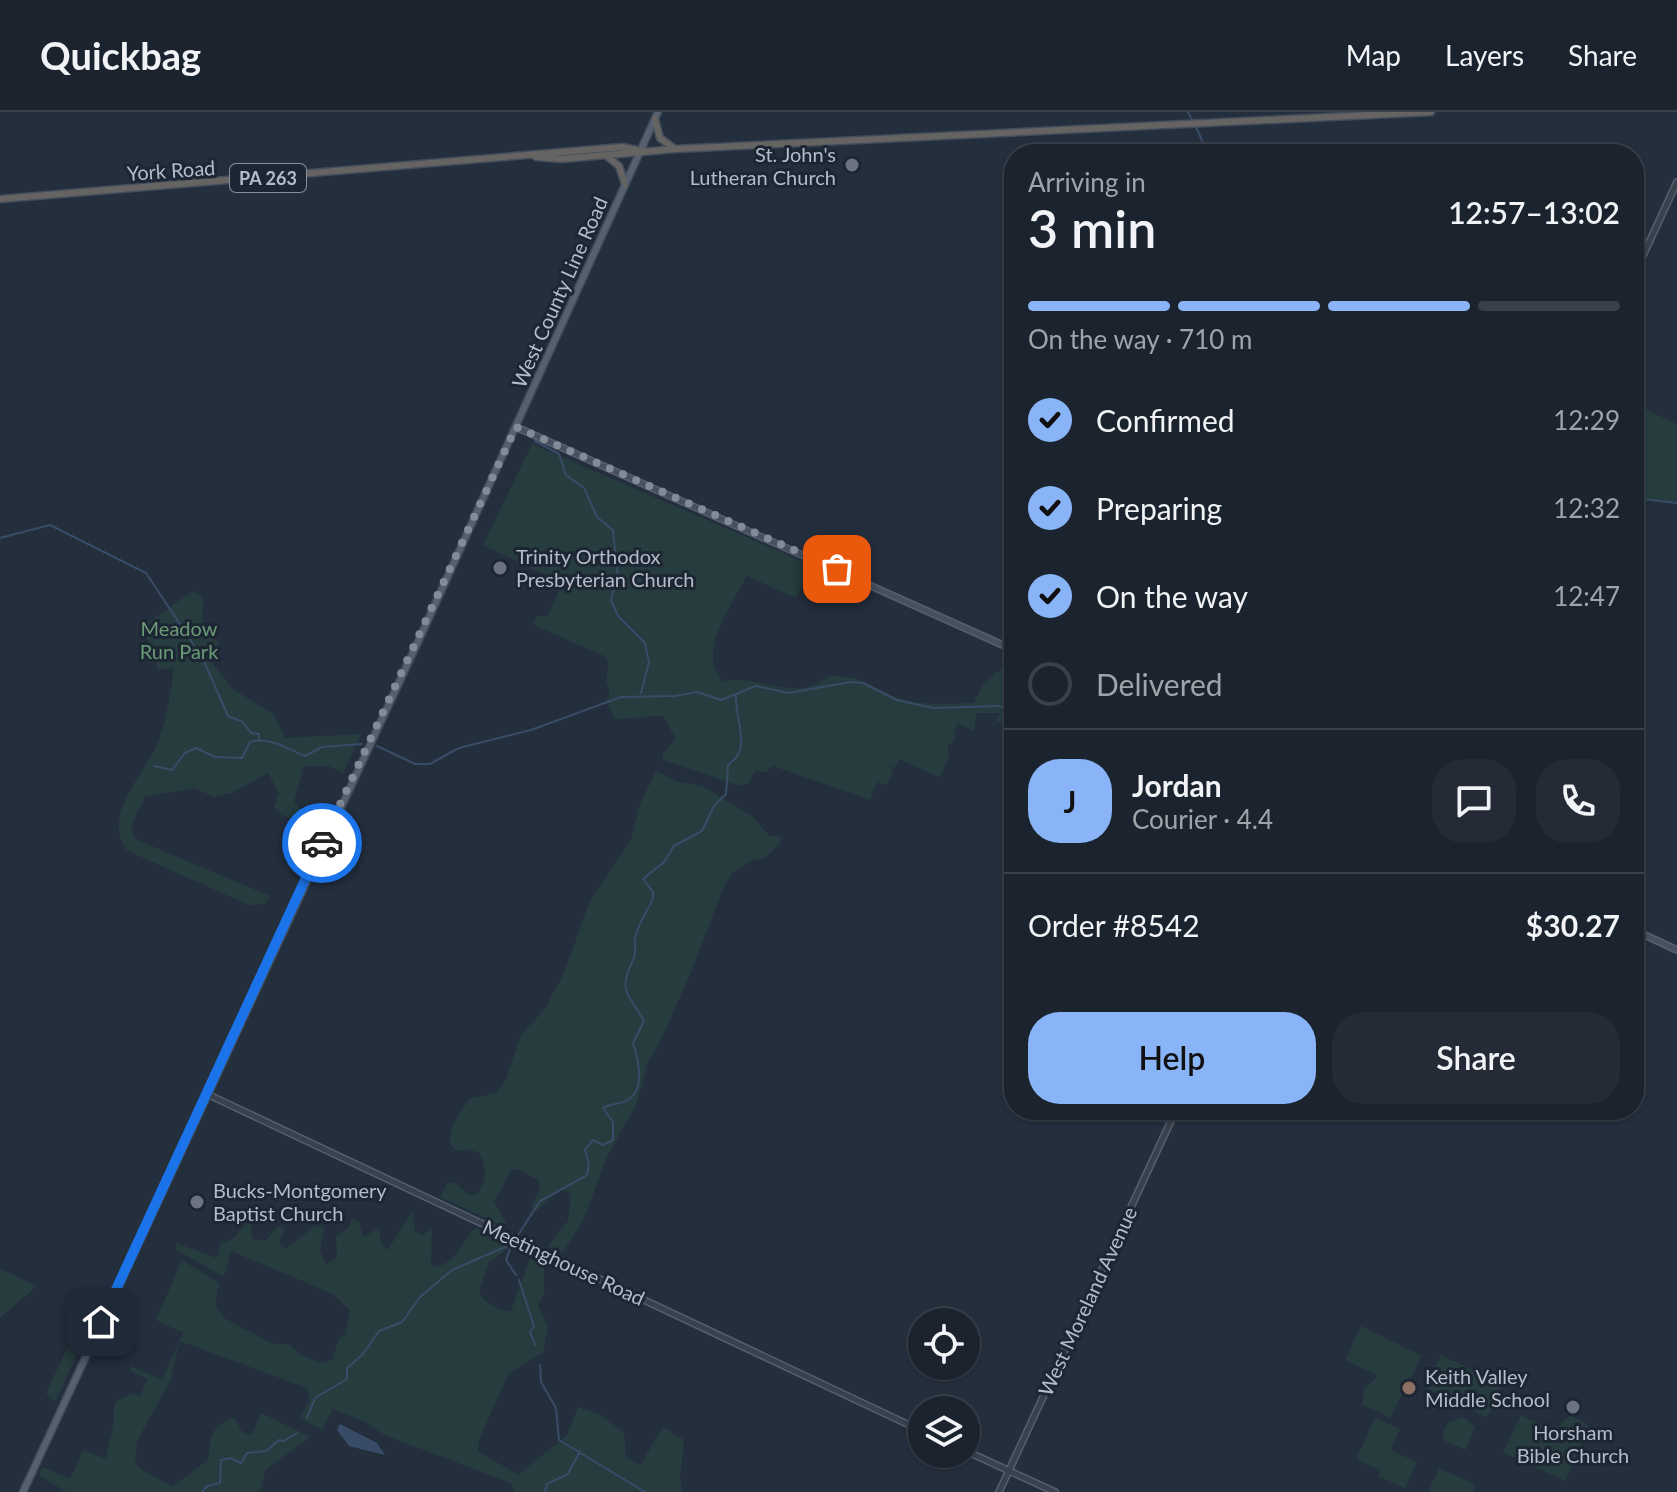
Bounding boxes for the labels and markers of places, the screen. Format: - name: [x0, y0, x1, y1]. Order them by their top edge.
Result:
- place label: St. John's Lutheran Church: [690, 142, 836, 189]
- marker: St. John's Lutheran Church: [843, 156, 861, 174]
- pin: [803, 535, 871, 603]
- place label: Trinity Orthodox Presbyterian Church: [516, 544, 694, 591]
- marker: Trinity Orthodox Presbyterian Church: [491, 559, 509, 577]
- place label: Bucks-Montgomery Baptist Church: [213, 1178, 387, 1225]
- marker: Bucks-Montgomery Baptist Church: [188, 1193, 206, 1211]
- pin: [67, 1288, 135, 1356]
- place label: Keith Valley Middle School: [1425, 1364, 1550, 1411]
- marker: Keith Valley Middle School: [1400, 1379, 1418, 1397]
- marker: Horsham Bible Church: [1564, 1398, 1582, 1416]
- place label: Horsham Bible Church: [1517, 1420, 1629, 1467]

